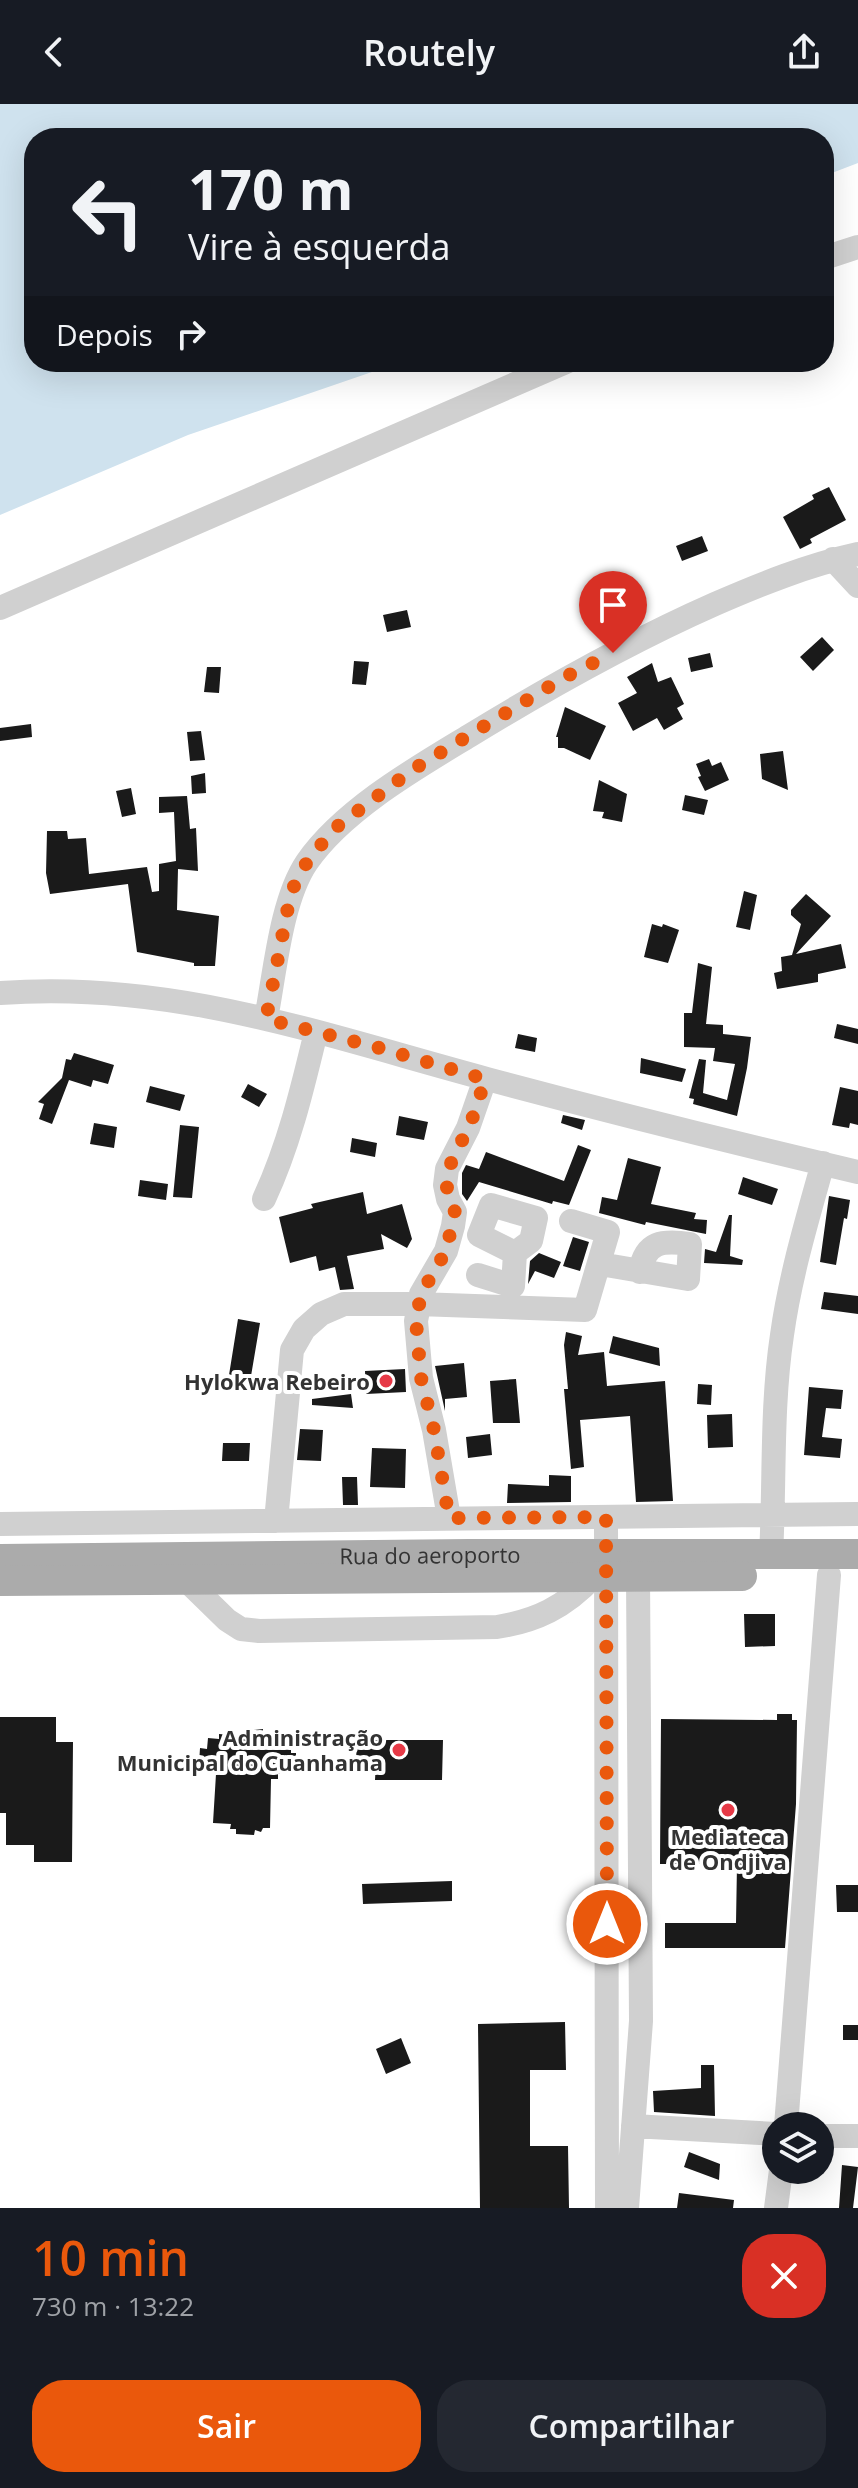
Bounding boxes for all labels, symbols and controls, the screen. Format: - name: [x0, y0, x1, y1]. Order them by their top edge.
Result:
- text: Routely: [363, 28, 495, 77]
- icon: back: [32, 30, 76, 74]
- icon: share: [782, 30, 826, 74]
- text: 170 m: [188, 150, 354, 226]
- icon: left: [56, 160, 160, 264]
- text: Vire à esquerda: [188, 222, 451, 271]
- icon: right: [169, 312, 213, 356]
- text: Depois: [56, 314, 153, 355]
- pin: [579, 571, 647, 653]
- icon: arrive: [591, 583, 635, 627]
- place label: Hylokwa Rebeiro: [184, 1366, 370, 1396]
- marker: Hylokwa Rebeiro: [377, 1372, 395, 1390]
- street label: Rua do aeroporto: [339, 1539, 521, 1570]
- place label: Administração Municipal do Cuanhama: [117, 1722, 383, 1777]
- marker: Administração Municipal do Cuanhama: [390, 1741, 408, 1759]
- marker: Mediateca de Ondjiva: [719, 1801, 737, 1819]
- place label: Mediateca de Ondjiva: [669, 1821, 787, 1876]
- position arrow: [565, 1882, 649, 1966]
- map controls: [762, 2112, 834, 2184]
- button: layers: [762, 2112, 834, 2184]
- text: 10 min: [32, 2225, 189, 2290]
- button: close: [742, 2234, 826, 2318]
- text: 730 m · 13:22: [32, 2288, 194, 2324]
- button: Sair: [32, 2380, 421, 2472]
- button: Compartilhar: [437, 2380, 826, 2472]

